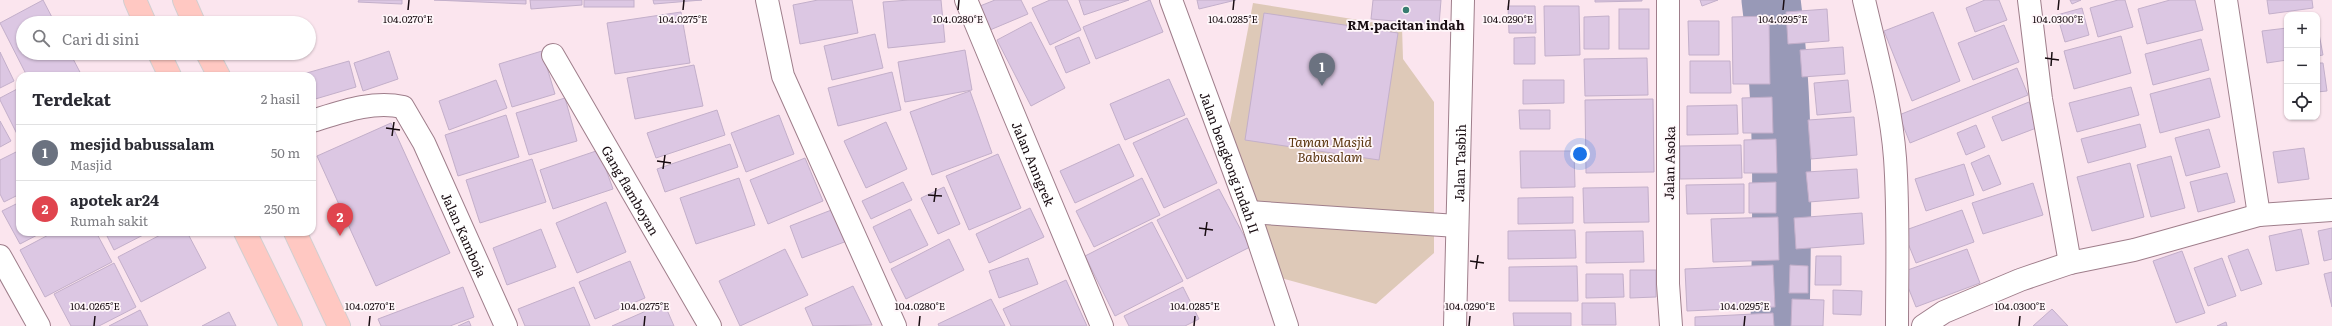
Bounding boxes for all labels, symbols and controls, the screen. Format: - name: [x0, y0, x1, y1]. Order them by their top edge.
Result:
- marker: RM.pacitan indah: [1401, 5, 1411, 15]
- text: 104.0270°E: [383, 11, 433, 26]
- text: 104.0275°E: [659, 11, 707, 26]
- text: 104.0280°E: [933, 11, 983, 26]
- text: 104.0285°E: [1208, 11, 1258, 26]
- text: 104.0290°E: [1483, 11, 1533, 26]
- text: 104.0295°E: [1758, 11, 1808, 26]
- text: 104.0300°E: [2033, 11, 2083, 26]
- map controls: [2284, 12, 2320, 120]
- button: +: [2284, 12, 2320, 48]
- place label: RM.pacitan indah: [1347, 15, 1465, 34]
- search box: [16, 16, 316, 60]
- icon: search: [30, 27, 52, 49]
- text: Cari di sini: [62, 27, 139, 50]
- button: −: [2284, 48, 2320, 84]
- pin: 1: [1309, 53, 1335, 86]
- button: locate: [2284, 84, 2320, 120]
- text: Terdekat: [32, 86, 111, 111]
- text: 2 hasil: [261, 89, 300, 108]
- street label: Jalan bengkong indah II: [1196, 89, 1265, 236]
- street label: Jalan Anngrek: [1008, 118, 1061, 210]
- street label: Jalan Tasbih: [1449, 123, 1469, 202]
- street label: Jalan Asoka: [1659, 126, 1679, 200]
- text: mesjid babussalam: [70, 132, 214, 155]
- park label: Taman Masjid Babusalam: [1288, 132, 1372, 166]
- street label: Gang flamboyan: [598, 141, 665, 239]
- text: 1: [42, 143, 48, 162]
- text: 50 m: [271, 143, 300, 162]
- your location: [1570, 144, 1590, 164]
- text: Masjid: [70, 155, 112, 174]
- text: apotek ar24: [70, 188, 159, 211]
- street label: Jalan Kamboja: [438, 189, 492, 280]
- text: 2: [42, 199, 48, 218]
- text: 250 m: [264, 199, 300, 218]
- pin: 2: [327, 203, 353, 236]
- text: Rumah sakit: [70, 211, 148, 230]
- text: 104.0265°E: [70, 298, 120, 313]
- text: 104.0270°E: [345, 298, 395, 313]
- text: 104.0275°E: [621, 298, 669, 313]
- text: 104.0280°E: [895, 298, 945, 313]
- text: 104.0285°E: [1170, 298, 1220, 313]
- text: 104.0290°E: [1445, 298, 1495, 313]
- text: 104.0295°E: [1720, 298, 1770, 313]
- text: 104.0300°E: [1995, 298, 2045, 313]

